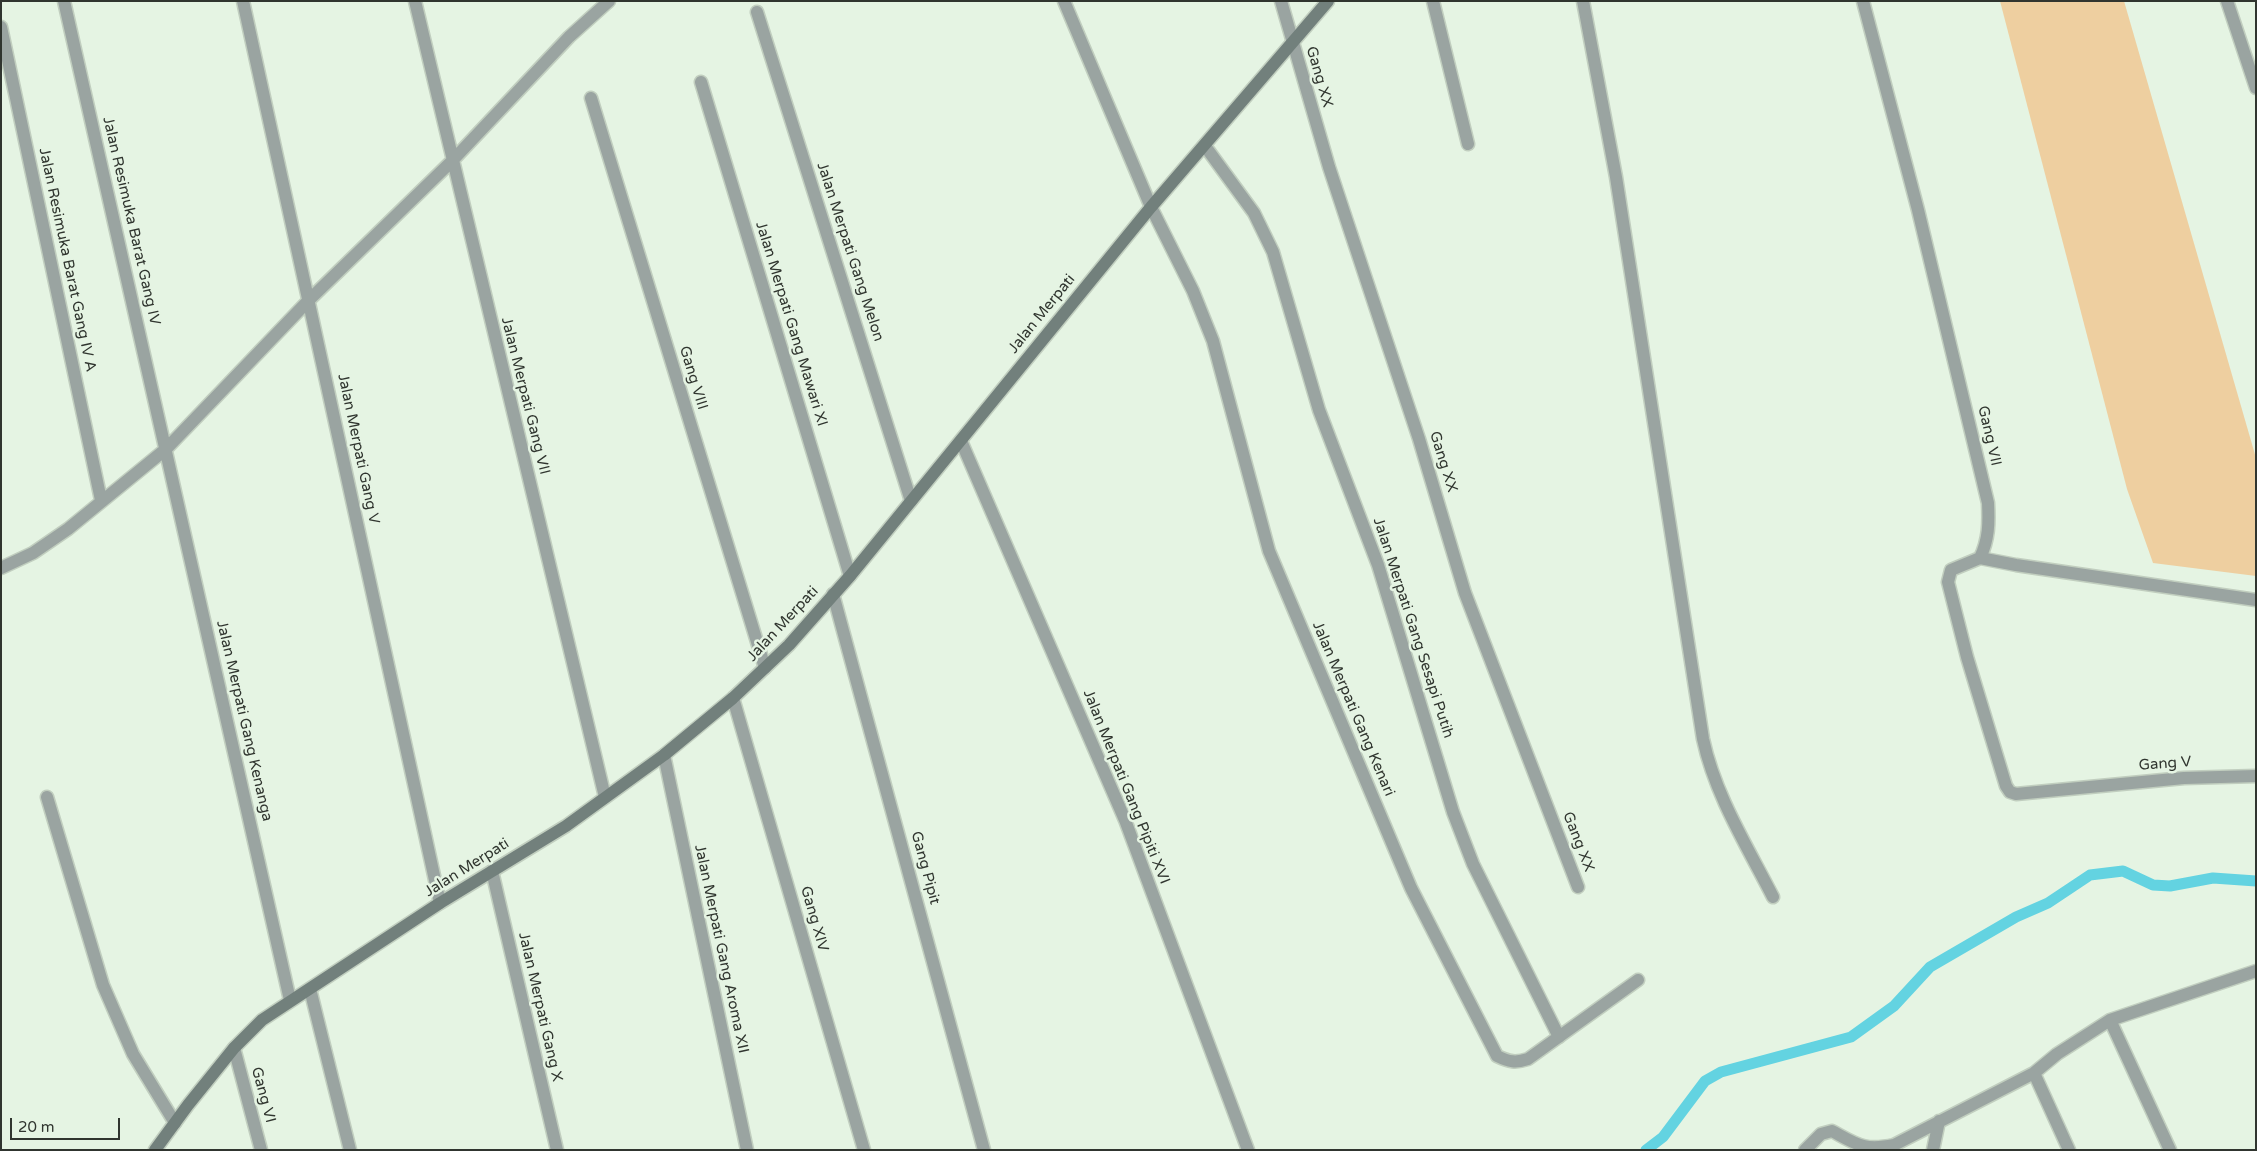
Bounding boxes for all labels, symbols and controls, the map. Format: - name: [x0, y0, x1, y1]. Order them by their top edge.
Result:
- street label: Gang XX: [1302, 44, 1336, 110]
- street label: Jalan Resimuka Barat Gang IV: [98, 115, 164, 327]
- street label: Jalan Resimuka Barat Gang IV A: [34, 146, 100, 374]
- street label: Jalan Merpati Gang Melon: [813, 160, 887, 344]
- street label: Jalan Merpati Gang Mawari XI: [751, 219, 831, 429]
- street label: Jalan Merpati: [1005, 271, 1079, 357]
- street label: Jalan Merpati Gang VII: [497, 315, 553, 477]
- street label: Gang VIII: [675, 344, 711, 412]
- street label: Jalan Merpati Gang V: [333, 372, 383, 526]
- street label: Gang VII: [1973, 404, 2005, 468]
- street label: Gang XX: [1425, 429, 1461, 495]
- street label: Jalan Merpati Gang Sesapi Putih: [1369, 516, 1457, 740]
- street label: Jalan Merpati: [744, 583, 822, 665]
- street label: Jalan Merpati Gang Kenanga: [212, 619, 276, 823]
- street label: Jalan Merpati Gang Kenari: [1308, 619, 1398, 799]
- street label: Jalan Merpati Gang Pipiti XVI: [1079, 687, 1173, 887]
- street label: Gang V: [2138, 753, 2192, 775]
- street label: Gang XX: [1558, 809, 1598, 875]
- street label: Gang Pipit: [907, 829, 943, 907]
- street label: Jalan Merpati: [421, 835, 513, 901]
- street label: Jalan Merpati Gang Aroma XII: [690, 843, 752, 1055]
- street label: Gang XIV: [796, 884, 832, 954]
- street label: Jalan Merpati Gang X: [514, 931, 566, 1083]
- street label: Gang VI: [247, 1065, 279, 1125]
- scale bar: [12, 1108, 122, 1140]
- text: 20 m: [18, 1118, 55, 1136]

